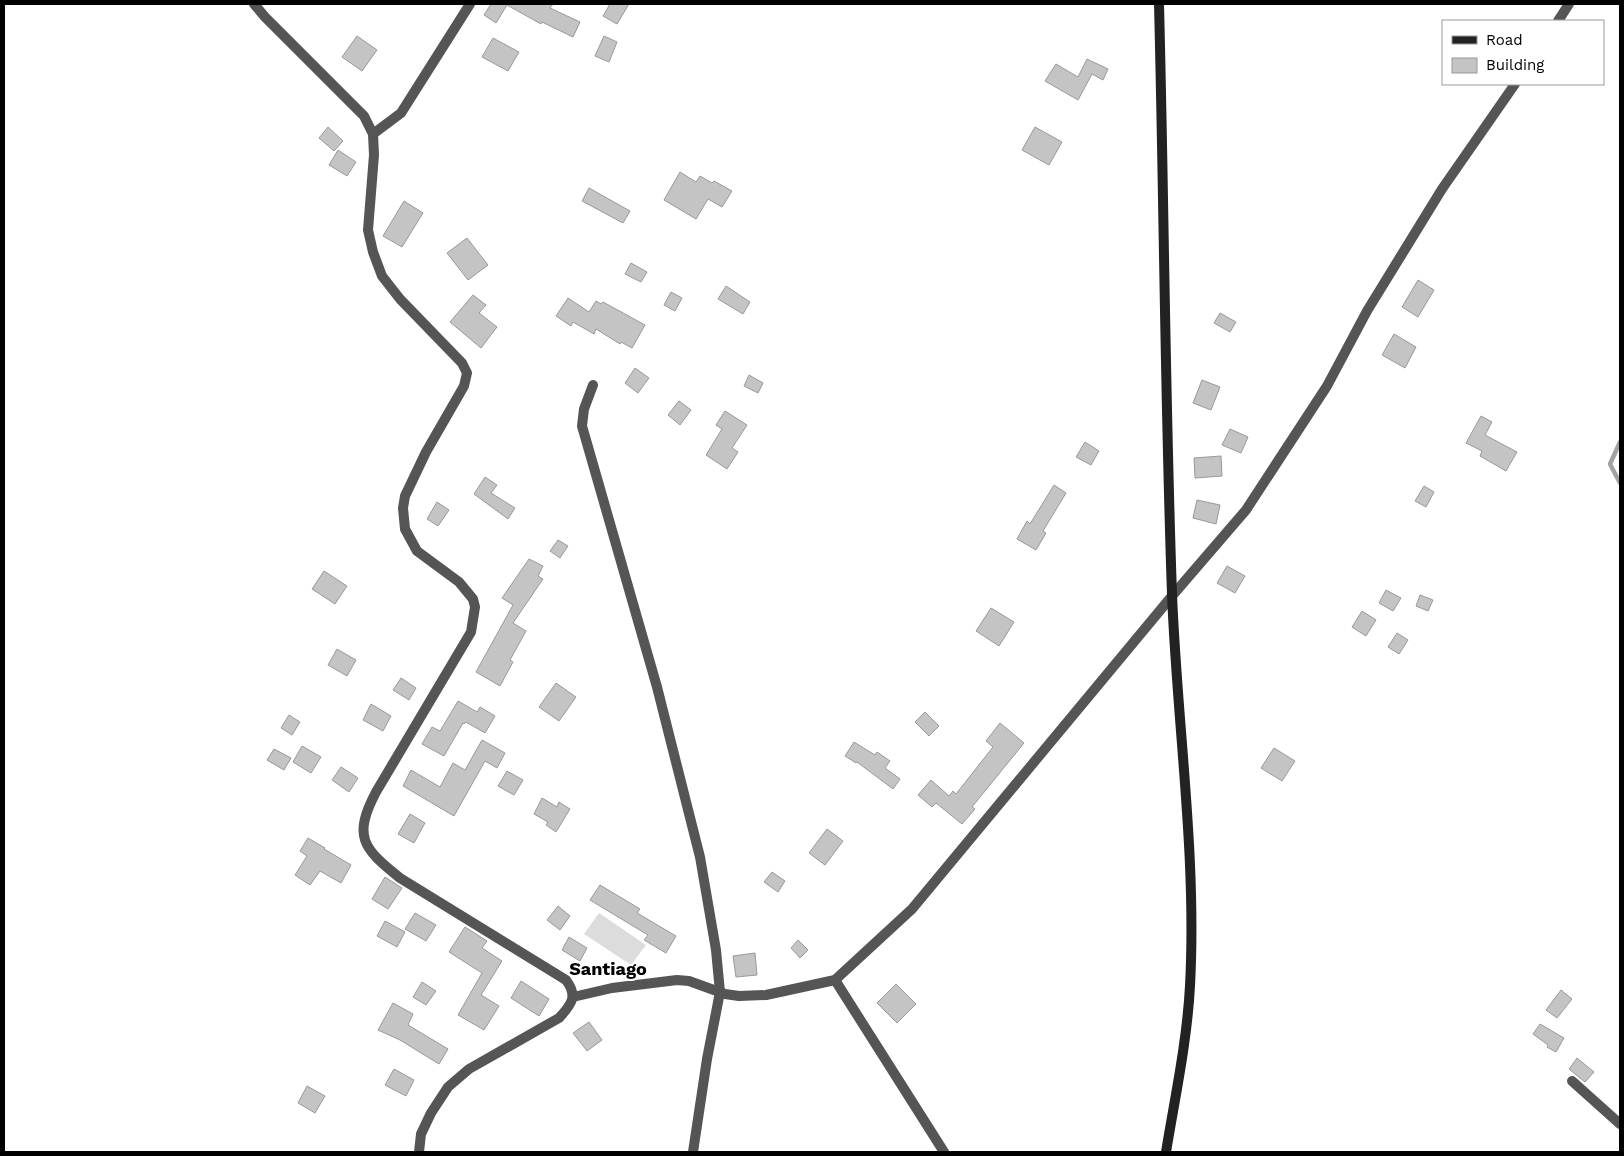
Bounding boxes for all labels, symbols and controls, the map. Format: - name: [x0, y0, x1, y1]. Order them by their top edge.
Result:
- legend: [1442, 20, 1604, 85]
- text: Road: [1486, 31, 1523, 49]
- text: Building: [1486, 56, 1544, 74]
- district label: Santiago: [569, 958, 647, 979]

